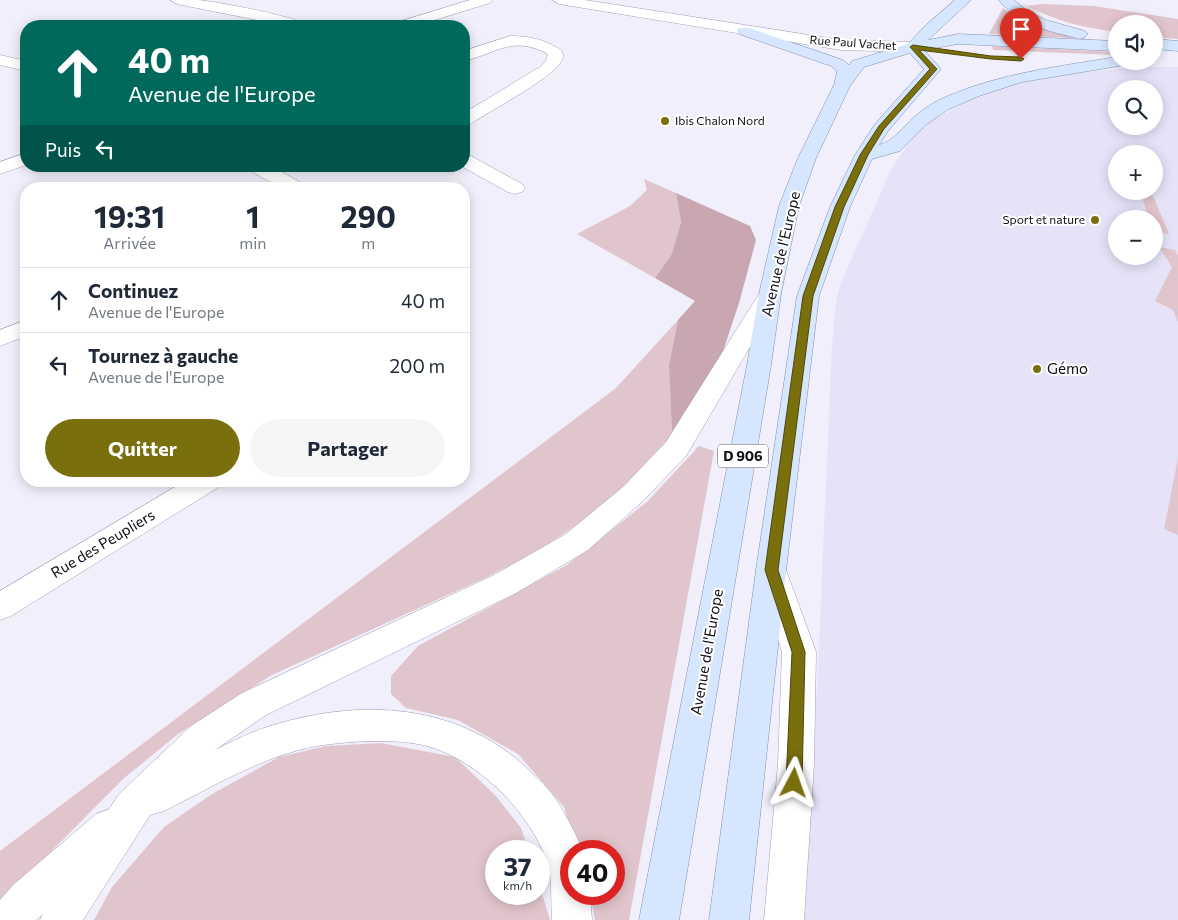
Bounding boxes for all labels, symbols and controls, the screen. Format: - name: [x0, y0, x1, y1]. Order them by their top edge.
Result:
- pin: [1000, 8, 1042, 59]
- icon: arrive: [1007, 15, 1035, 43]
- map controls: [1108, 15, 1163, 265]
- button: sound: [1108, 15, 1163, 70]
- street label: Rue Paul Vachet: [809, 32, 897, 52]
- text: 40 m: [128, 37, 210, 80]
- icon: ahead: [45, 40, 110, 105]
- text: Avenue de l'Europe: [128, 80, 316, 107]
- button: search: [1108, 80, 1163, 135]
- place label: Ibis Chalon Nord: [675, 113, 765, 127]
- marker: Ibis Chalon Nord: [659, 115, 671, 127]
- icon: left: [91, 135, 119, 163]
- text: Puis: [45, 138, 81, 161]
- button: +: [1108, 145, 1163, 200]
- street label: Avenue de l'Europe: [757, 189, 803, 318]
- text: 19:31: [94, 197, 165, 234]
- text: 1: [246, 197, 260, 234]
- text: 290: [341, 197, 396, 234]
- button: −: [1108, 210, 1163, 265]
- place label: Sport et nature: [1003, 212, 1085, 226]
- marker: Sport et nature: [1089, 214, 1101, 226]
- text: Arrivée: [103, 233, 156, 252]
- text: min: [239, 233, 266, 252]
- text: m: [361, 233, 375, 252]
- text: Continuez: [88, 279, 178, 302]
- icon: ahead: [45, 286, 73, 314]
- text: 40 m: [401, 289, 445, 312]
- text: Avenue de l'Europe: [88, 302, 224, 321]
- text: Tournez à gauche: [88, 344, 238, 367]
- icon: left: [45, 351, 73, 379]
- text: 200 m: [390, 354, 445, 377]
- place label: Gémo: [1047, 359, 1088, 377]
- marker: Gémo: [1031, 363, 1043, 375]
- text: Avenue de l'Europe: [88, 367, 224, 386]
- button: Quitter: [45, 419, 240, 477]
- button: Partager: [250, 419, 445, 477]
- road number: D 906: [718, 444, 768, 468]
- street label: Rue des Peupliers: [47, 505, 158, 581]
- street label: Avenue de l'Europe: [686, 587, 726, 716]
- position arrow: [767, 756, 819, 808]
- speed limit sign: 40: [560, 840, 625, 905]
- text: 37: [503, 851, 532, 881]
- text: km/h: [503, 878, 532, 892]

